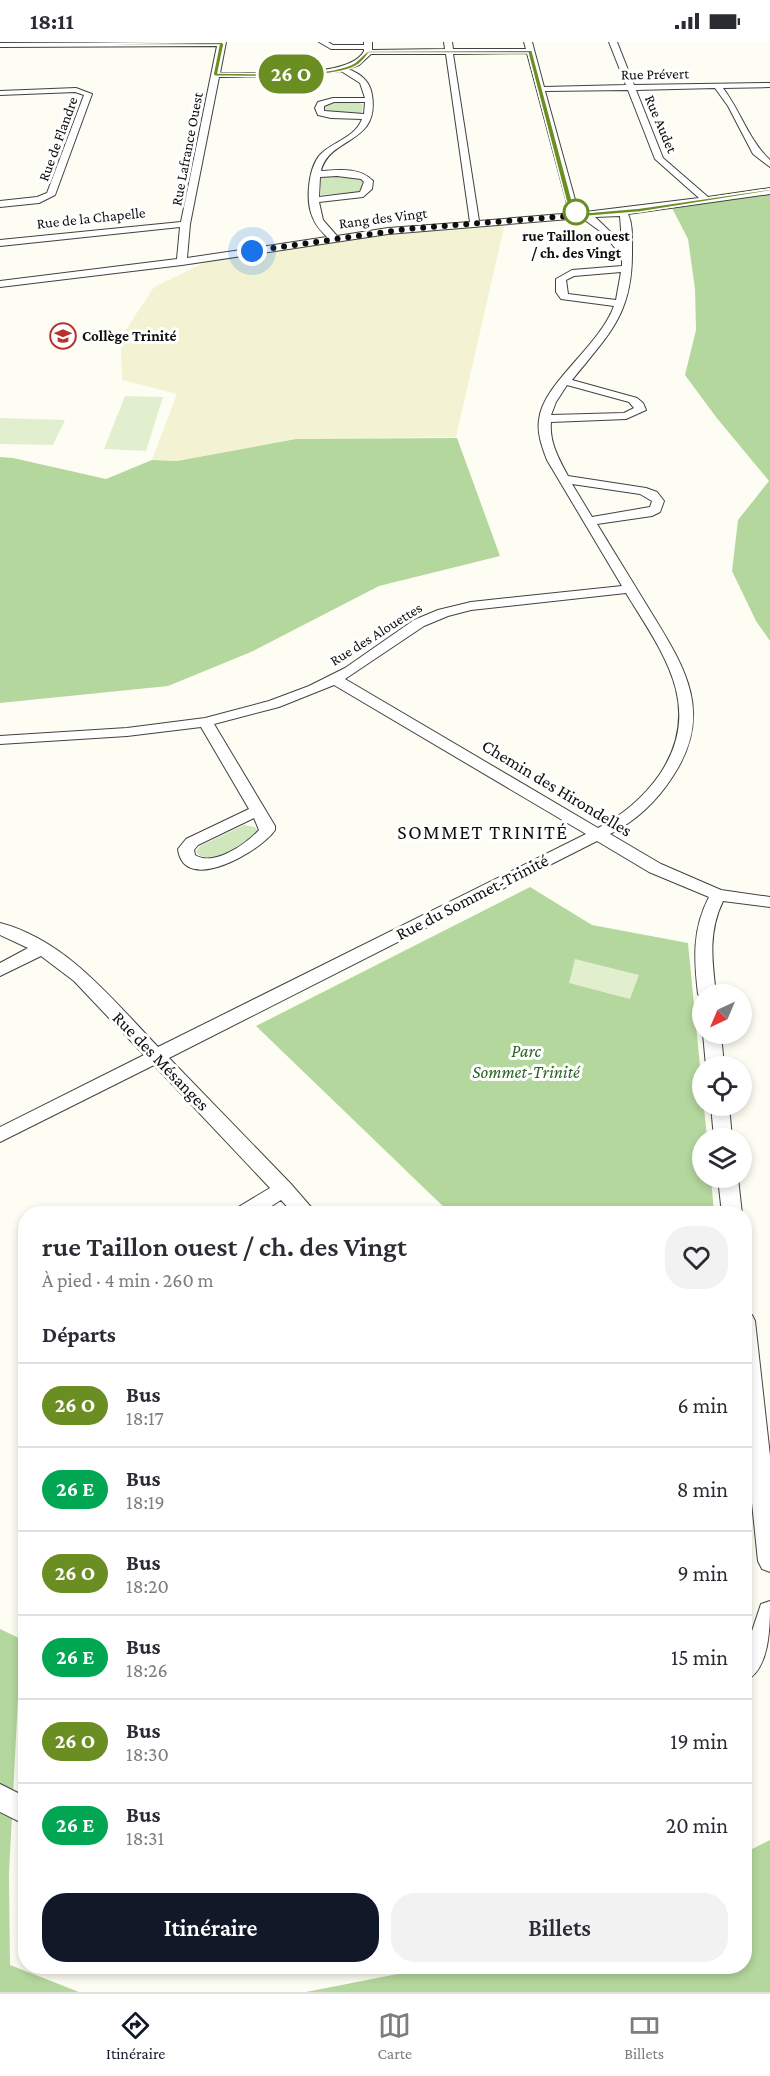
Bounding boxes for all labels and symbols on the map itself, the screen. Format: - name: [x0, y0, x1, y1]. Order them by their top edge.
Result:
- line badge: 26 O: [249, 54, 333, 93]
- street label: Rue Prévert: [621, 65, 690, 83]
- street label: Rue Lafrance Ouest: [168, 90, 206, 207]
- street label: Rue Audet: [642, 93, 681, 156]
- street label: Rue de Flandre: [35, 94, 81, 183]
- marker: rue Taillon ouest / ch. des Vingt: [563, 199, 589, 225]
- street label: Rue de la Chapelle: [36, 204, 147, 233]
- street label: Rang des Vingt: [338, 205, 429, 232]
- place label: rue Taillon ouest / ch. des Vingt: [522, 228, 630, 261]
- your location: [237, 236, 267, 266]
- school or university icon: Collège Trinité: [48, 321, 78, 351]
- place label: Collège Trinité: [82, 328, 176, 344]
- street label: Rue des Alouettes: [327, 599, 425, 669]
- street label: Chemin des Hirondelles: [478, 735, 636, 841]
- district label: SOMMET TRINITÉ: [397, 821, 569, 843]
- street label: Rue du Sommet-Trinité: [392, 850, 552, 944]
- north arrow: [692, 984, 752, 1044]
- street label: Rue des Mésanges: [109, 1007, 213, 1115]
- park label: Parc Sommet-Trinité: [472, 1041, 581, 1082]

